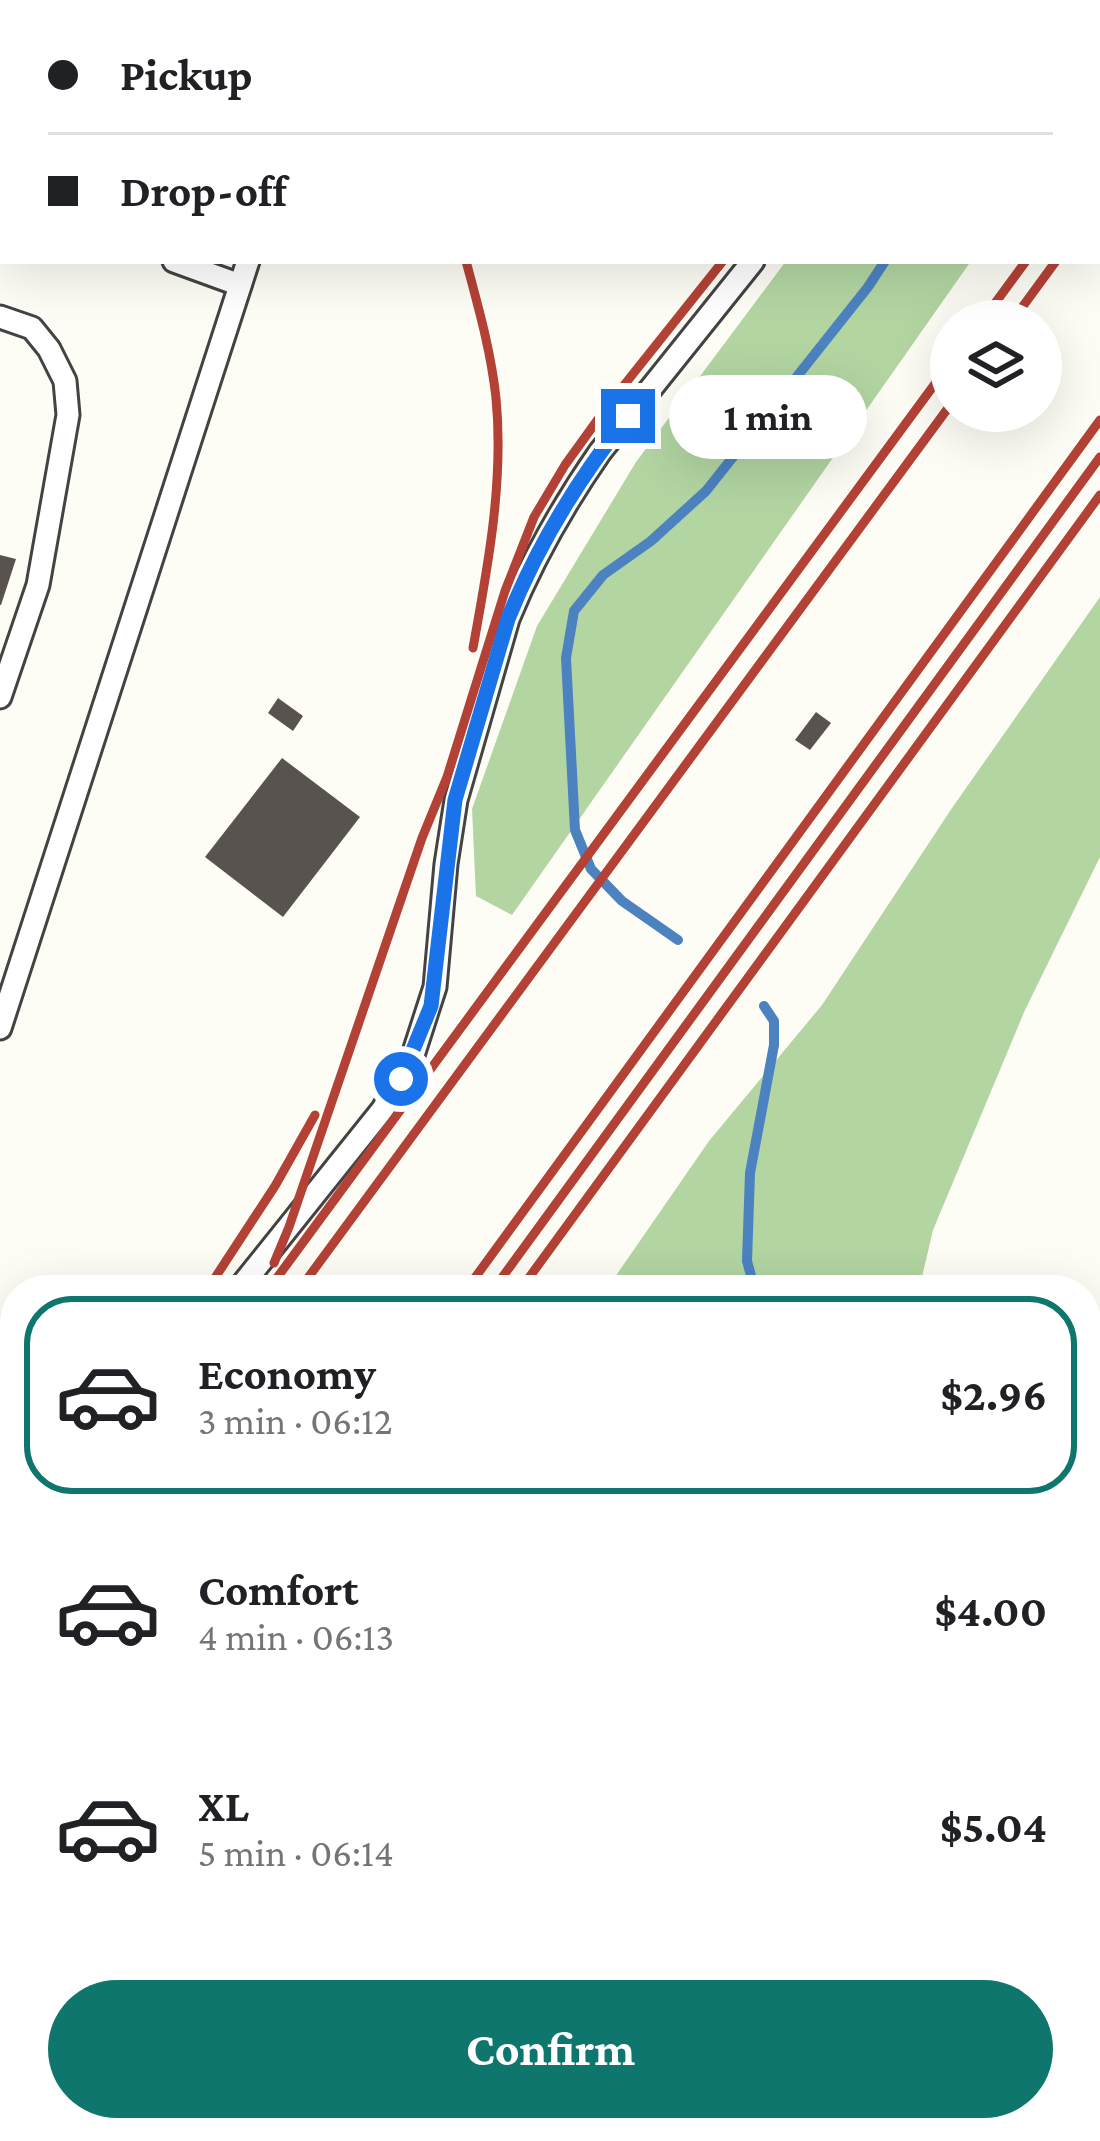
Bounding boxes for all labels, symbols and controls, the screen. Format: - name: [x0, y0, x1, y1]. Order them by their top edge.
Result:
- text: Pickup: [120, 50, 253, 100]
- text: Drop-off: [120, 166, 287, 216]
- map controls: [930, 300, 1062, 432]
- button: layers: [930, 300, 1062, 432]
- callout: 1 min: [670, 374, 868, 458]
- route end: [601, 389, 655, 443]
- text: 1 min: [724, 395, 812, 438]
- route start: [374, 1052, 428, 1106]
- icon: car: [54, 1341, 162, 1449]
- text: Economy: [198, 1349, 376, 1399]
- text: $2.96: [940, 1370, 1047, 1420]
- text: 3 min · 06:12: [198, 1399, 393, 1442]
- icon: car: [54, 1557, 162, 1665]
- text: Comfort: [198, 1565, 359, 1615]
- text: $4.00: [934, 1586, 1047, 1636]
- text: 4 min · 06:13: [198, 1615, 394, 1658]
- icon: car: [54, 1773, 162, 1881]
- text: XL: [198, 1781, 249, 1831]
- text: $5.04: [940, 1802, 1047, 1852]
- text: 5 min · 06:14: [198, 1831, 394, 1874]
- button: Confirm: [48, 1980, 1053, 2118]

